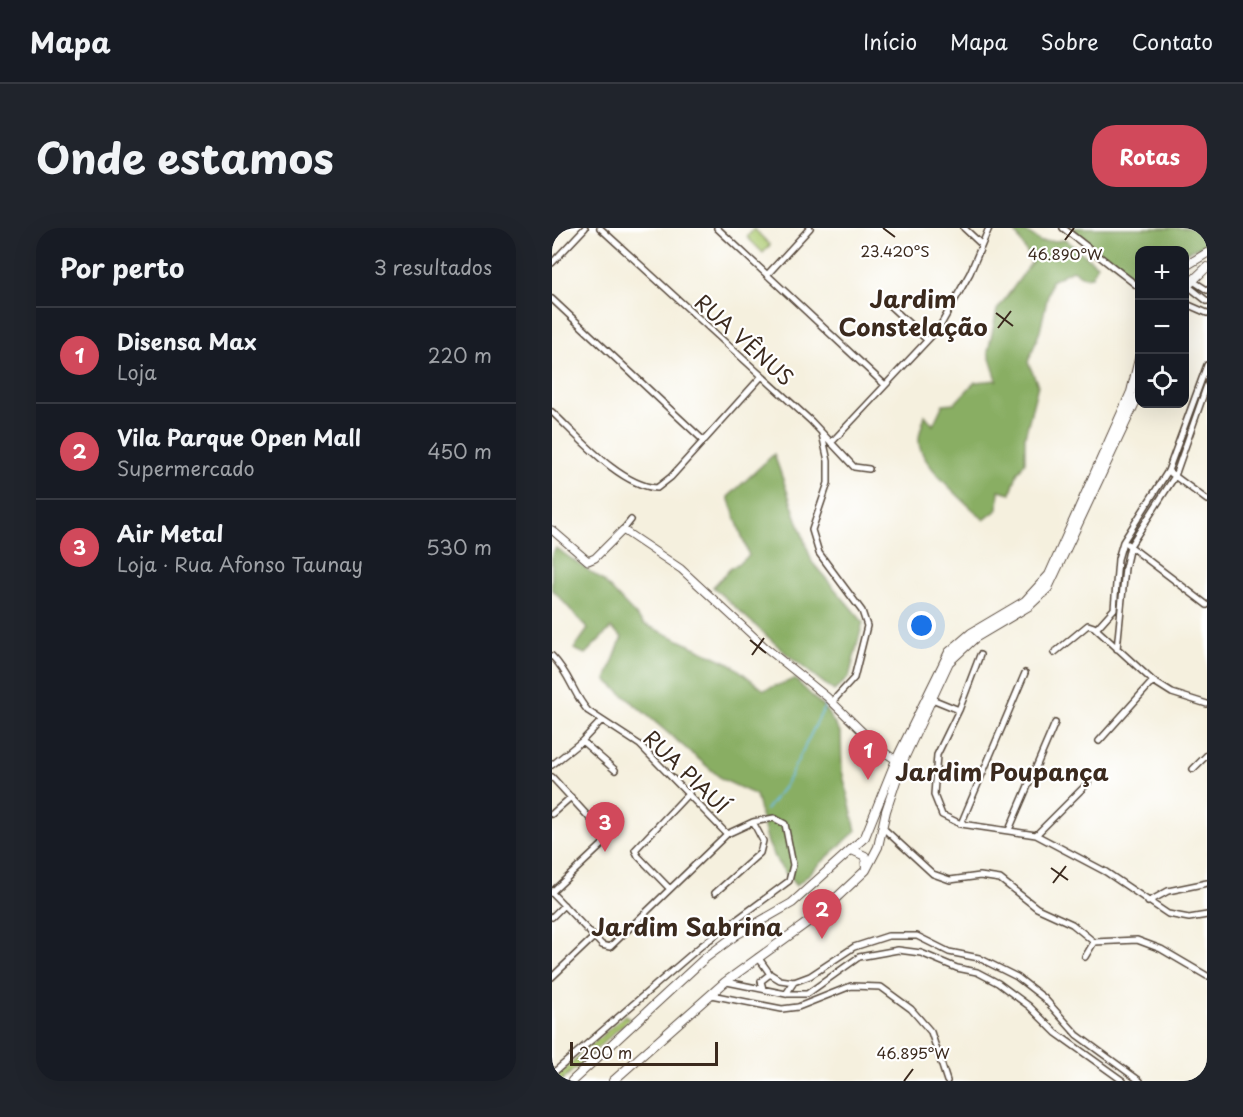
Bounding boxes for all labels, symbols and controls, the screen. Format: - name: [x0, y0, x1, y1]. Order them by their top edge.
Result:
- text: Mapa: [30, 20, 111, 63]
- text: Início: [863, 25, 917, 57]
- text: Mapa: [950, 25, 1008, 57]
- text: Sobre: [1041, 25, 1099, 57]
- text: Contato: [1132, 25, 1213, 57]
- text: Onde estamos: [36, 125, 334, 188]
- button: Rotas: [1092, 125, 1207, 187]
- text: 23.420°S: [860, 239, 930, 262]
- text: 46.890°W: [1028, 242, 1103, 265]
- map controls: [1135, 246, 1189, 408]
- button: +: [1135, 246, 1189, 300]
- text: Por perto: [60, 248, 184, 287]
- text: 3 resultados: [374, 252, 492, 282]
- district label: Jardim Constelação: [838, 280, 988, 344]
- street label: RUA VÊNUS: [688, 286, 802, 392]
- button: −: [1135, 300, 1189, 354]
- text: Disensa Max: [117, 324, 256, 357]
- text: 1: [75, 340, 84, 370]
- text: 220 m: [428, 340, 492, 370]
- button: locate: [1135, 354, 1189, 408]
- text: Loja: [117, 357, 157, 387]
- text: Vila Parque Open Mall: [117, 420, 361, 453]
- text: 2: [72, 436, 87, 466]
- text: 450 m: [427, 436, 492, 466]
- text: Supermercado: [117, 453, 255, 483]
- text: Air Metal: [117, 516, 223, 549]
- text: 3: [73, 532, 86, 562]
- text: 530 m: [426, 532, 492, 562]
- text: Loja · Rua Afonso Taunay: [117, 549, 363, 579]
- your location: [907, 611, 936, 640]
- street label: RUA PIAUÍ: [637, 722, 738, 821]
- pin: 1: [848, 730, 888, 780]
- district label: Jardim Poupança: [895, 753, 1110, 789]
- pin: 3: [586, 802, 624, 852]
- pin: 2: [802, 890, 842, 939]
- district label: Jardim Sabrina: [591, 908, 783, 944]
- scale bar: [570, 1039, 718, 1066]
- text: 200 m: [579, 1040, 632, 1064]
- text: 46.895°W: [876, 1041, 950, 1064]

